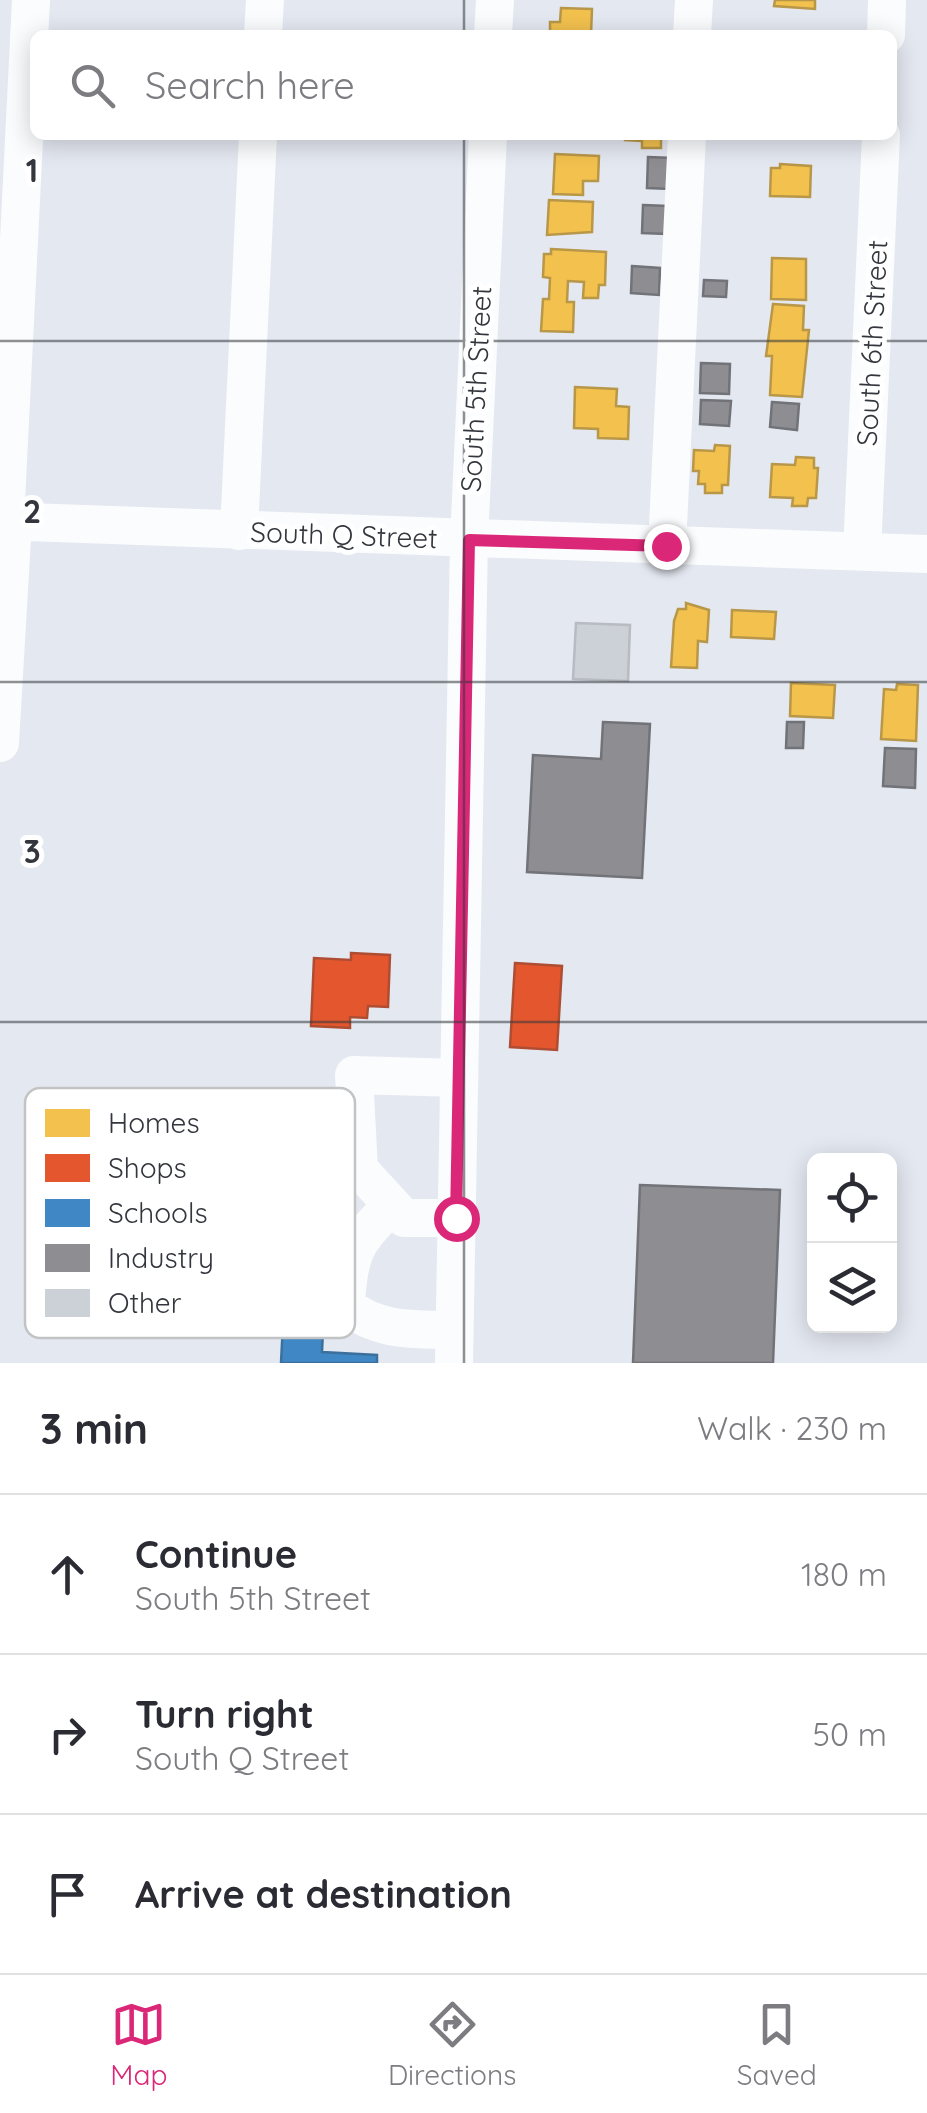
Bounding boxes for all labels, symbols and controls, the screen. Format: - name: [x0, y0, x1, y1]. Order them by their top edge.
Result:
- search box: [30, 30, 897, 140]
- icon: search: [65, 58, 120, 113]
- text: Search here: [145, 61, 355, 109]
- text: 1: [26, 150, 38, 190]
- street label: South 6th Street: [849, 239, 894, 447]
- street label: South 5th Street: [453, 285, 498, 493]
- text: 2: [23, 491, 41, 531]
- street label: South Q Street: [250, 514, 438, 555]
- route end: [644, 524, 690, 570]
- text: 3: [23, 831, 41, 871]
- legend: [25, 1088, 355, 1338]
- text: Homes: [108, 1105, 200, 1140]
- text: Shops: [108, 1150, 187, 1185]
- map controls: [807, 1153, 897, 1333]
- button: locate: [807, 1153, 897, 1243]
- text: Schools: [108, 1195, 208, 1230]
- route start: [434, 1196, 480, 1242]
- text: Industry: [108, 1240, 214, 1275]
- button: layers: [807, 1243, 897, 1333]
- text: Other: [108, 1285, 182, 1320]
- text: 3 min: [40, 1402, 148, 1455]
- text: Walk · 230 m: [697, 1408, 887, 1448]
- text: Continue: [135, 1530, 297, 1578]
- icon: ahead: [40, 1547, 95, 1602]
- text: 180 m: [801, 1554, 887, 1594]
- text: South 5th Street: [135, 1578, 371, 1618]
- text: Turn right: [135, 1690, 314, 1738]
- icon: right: [40, 1707, 95, 1762]
- text: 50 m: [813, 1714, 887, 1754]
- text: South Q Street: [135, 1738, 349, 1778]
- icon: arrive: [40, 1867, 95, 1922]
- text: Arrive at destination: [135, 1870, 512, 1918]
- tab: Map: [110, 1997, 167, 2092]
- tab: Directions: [388, 1997, 516, 2092]
- tab: Saved: [737, 1997, 817, 2092]

